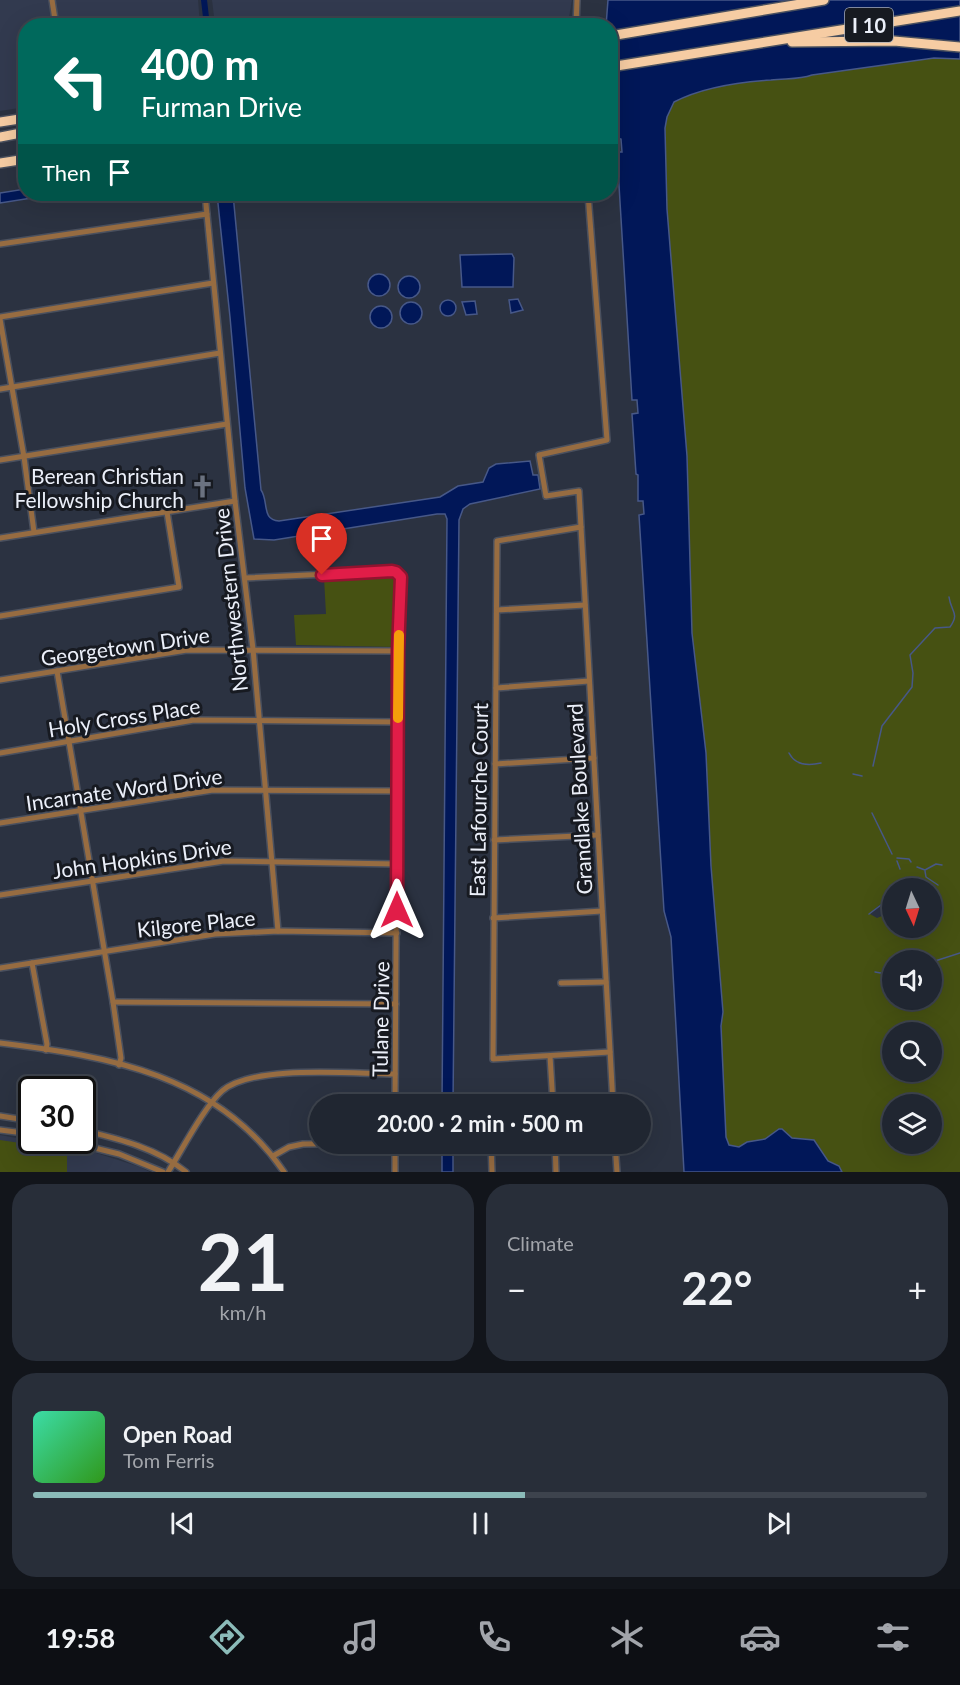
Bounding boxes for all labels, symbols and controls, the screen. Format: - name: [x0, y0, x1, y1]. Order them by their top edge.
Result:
- road number: I 10: [845, 8, 893, 42]
- text: 400 m: [141, 39, 259, 89]
- icon: left: [42, 42, 120, 120]
- text: Furman Drive: [141, 90, 302, 123]
- icon: arrive: [103, 156, 136, 189]
- text: Then: [42, 159, 91, 186]
- place label: Berean Christian Fellowship Church: [14, 463, 184, 512]
- church icon: Berean Christian Fellowship Church: [189, 474, 215, 500]
- street label: Northwestern Drive: [208, 507, 252, 693]
- pin: [296, 513, 347, 575]
- icon: arrive: [305, 522, 338, 555]
- street label: Georgetown Drive: [39, 622, 211, 670]
- street label: Holy Cross Place: [46, 693, 202, 741]
- street label: East Lafourche Court: [464, 702, 492, 897]
- street label: Grandlake Boulevard: [562, 703, 596, 895]
- street label: Incarnate Word Drive: [24, 763, 224, 815]
- street label: John Hopkins Drive: [51, 833, 233, 883]
- position arrow: [365, 878, 429, 942]
- north arrow: [882, 878, 942, 938]
- map controls: [882, 878, 942, 1154]
- street label: Kilgore Place: [135, 904, 257, 942]
- button: sound: [882, 950, 942, 1010]
- street label: Tulane Drive: [366, 961, 394, 1077]
- button: search: [882, 1022, 942, 1082]
- speed limit sign: 30: [18, 1076, 96, 1154]
- button: layers: [882, 1094, 942, 1154]
- text: 20:00 · 2 min · 500 m: [377, 1110, 583, 1137]
- text: 21: [198, 1214, 288, 1308]
- text: Climate: [507, 1231, 574, 1255]
- text: 22°: [682, 1261, 752, 1315]
- text: −: [507, 1269, 526, 1309]
- text: +: [908, 1269, 927, 1309]
- text: km/h: [220, 1300, 266, 1324]
- text: Open Road: [123, 1421, 232, 1448]
- text: Tom Ferris: [123, 1448, 214, 1472]
- icon: previous: [166, 1507, 199, 1540]
- icon: pause: [464, 1507, 497, 1540]
- icon: next: [762, 1507, 795, 1540]
- icon: directions: [206, 1616, 248, 1658]
- icon: music: [340, 1616, 382, 1658]
- icon: phone: [473, 1616, 515, 1658]
- icon: climate: [606, 1616, 648, 1658]
- icon: car: [739, 1616, 781, 1658]
- icon: filters: [872, 1616, 914, 1658]
- text: 19:58: [46, 1621, 115, 1654]

